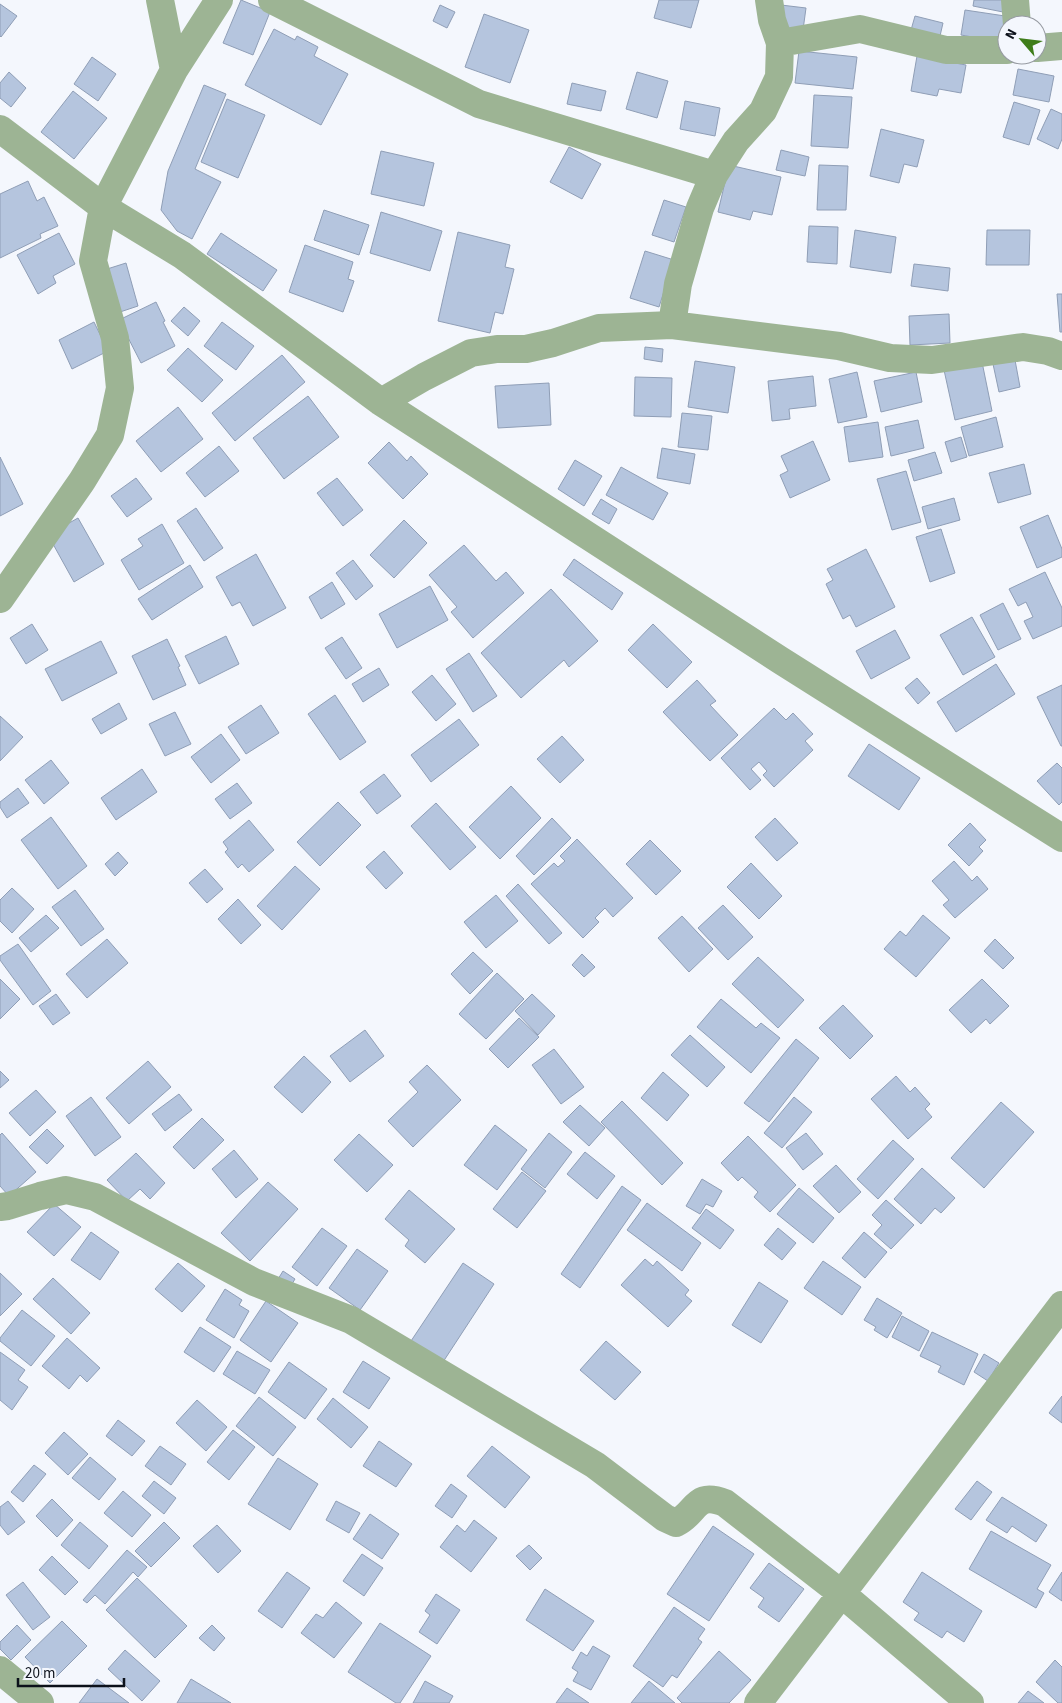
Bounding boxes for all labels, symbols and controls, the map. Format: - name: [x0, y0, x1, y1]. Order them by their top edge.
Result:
- north arrow: [997, 15, 1047, 65]
- text: N: [1000, 26, 1022, 43]
- scale bar: [18, 1656, 124, 1688]
- text: 20 m: [25, 1663, 55, 1684]

